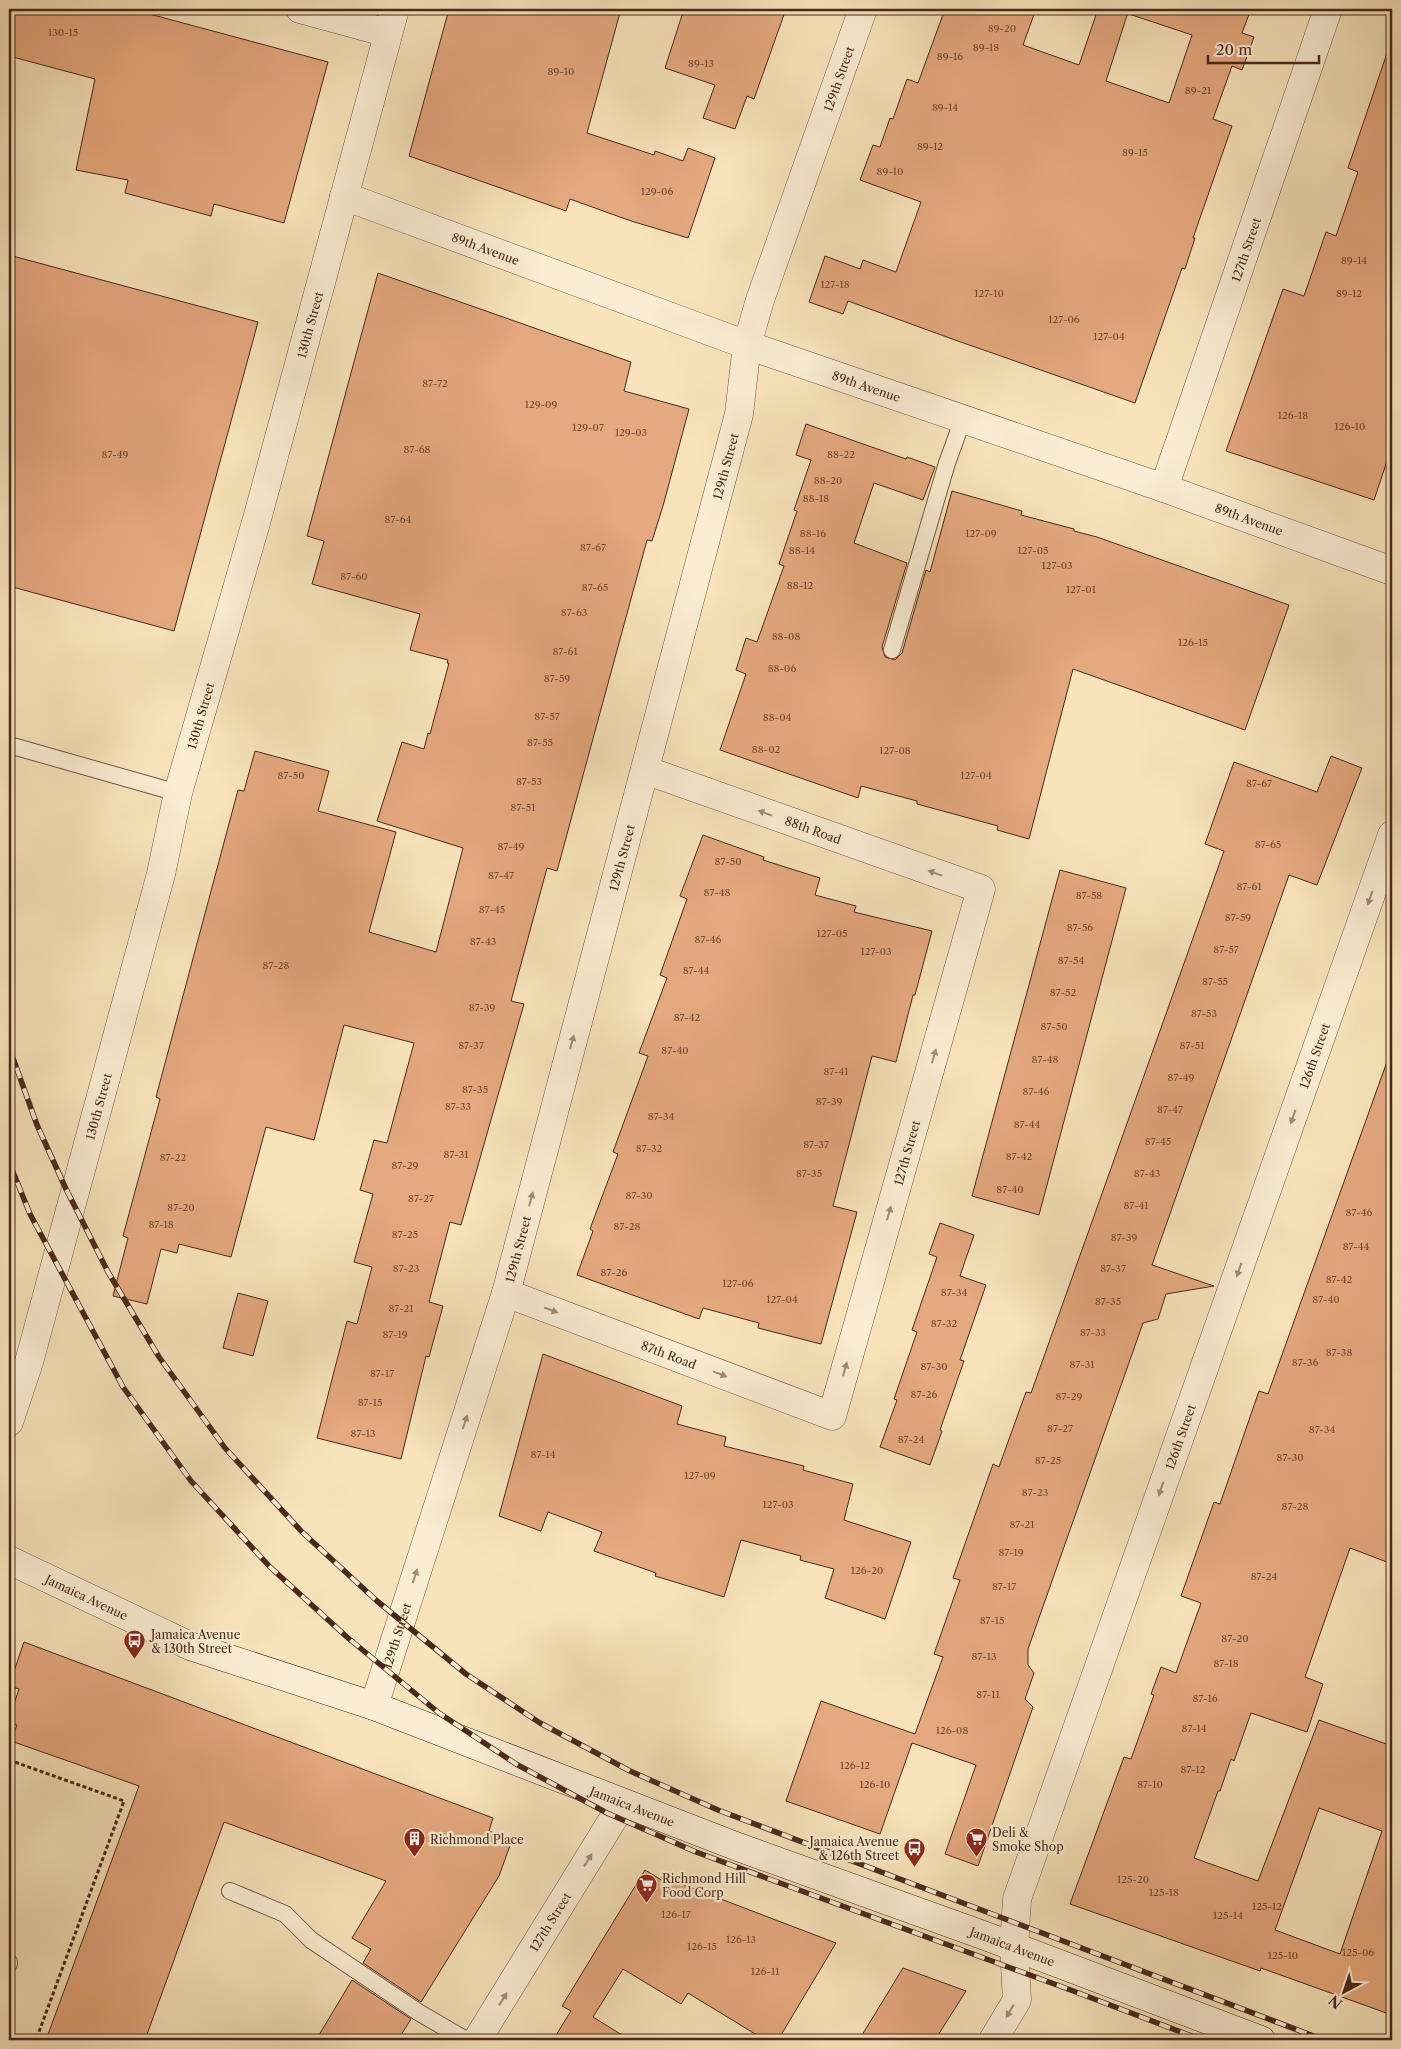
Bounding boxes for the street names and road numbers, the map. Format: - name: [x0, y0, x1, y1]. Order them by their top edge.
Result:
- street label: 129th Street: [820, 43, 857, 113]
- street label: 127th Street: [1228, 215, 1264, 284]
- street label: 89th Avenue: [450, 229, 522, 268]
- street label: 130th Street: [293, 289, 326, 360]
- street label: 89th Avenue: [830, 367, 903, 405]
- street label: 129th Street: [709, 431, 741, 501]
- street label: 89th Avenue: [1213, 500, 1285, 538]
- street label: 130th Street: [184, 680, 217, 751]
- street label: 88th Road: [783, 813, 844, 847]
- street label: 129th Street: [605, 822, 638, 892]
- street label: 126th Street: [1296, 1020, 1333, 1090]
- street label: 130th Street: [82, 1071, 114, 1141]
- street label: 127th Street: [890, 1118, 923, 1187]
- street label: 129th Street: [502, 1214, 534, 1284]
- street label: 87th Road: [639, 1337, 699, 1372]
- street label: 126th Street: [1162, 1401, 1199, 1471]
- street label: Jamaica Avenue: [41, 1570, 131, 1623]
- street label: 129th Street: [379, 1600, 414, 1670]
- street label: Jamaica Avenue: [586, 1782, 677, 1829]
- street label: 127th Street: [526, 1889, 574, 1954]
- street label: Jamaica Avenue: [966, 1923, 1057, 1969]

